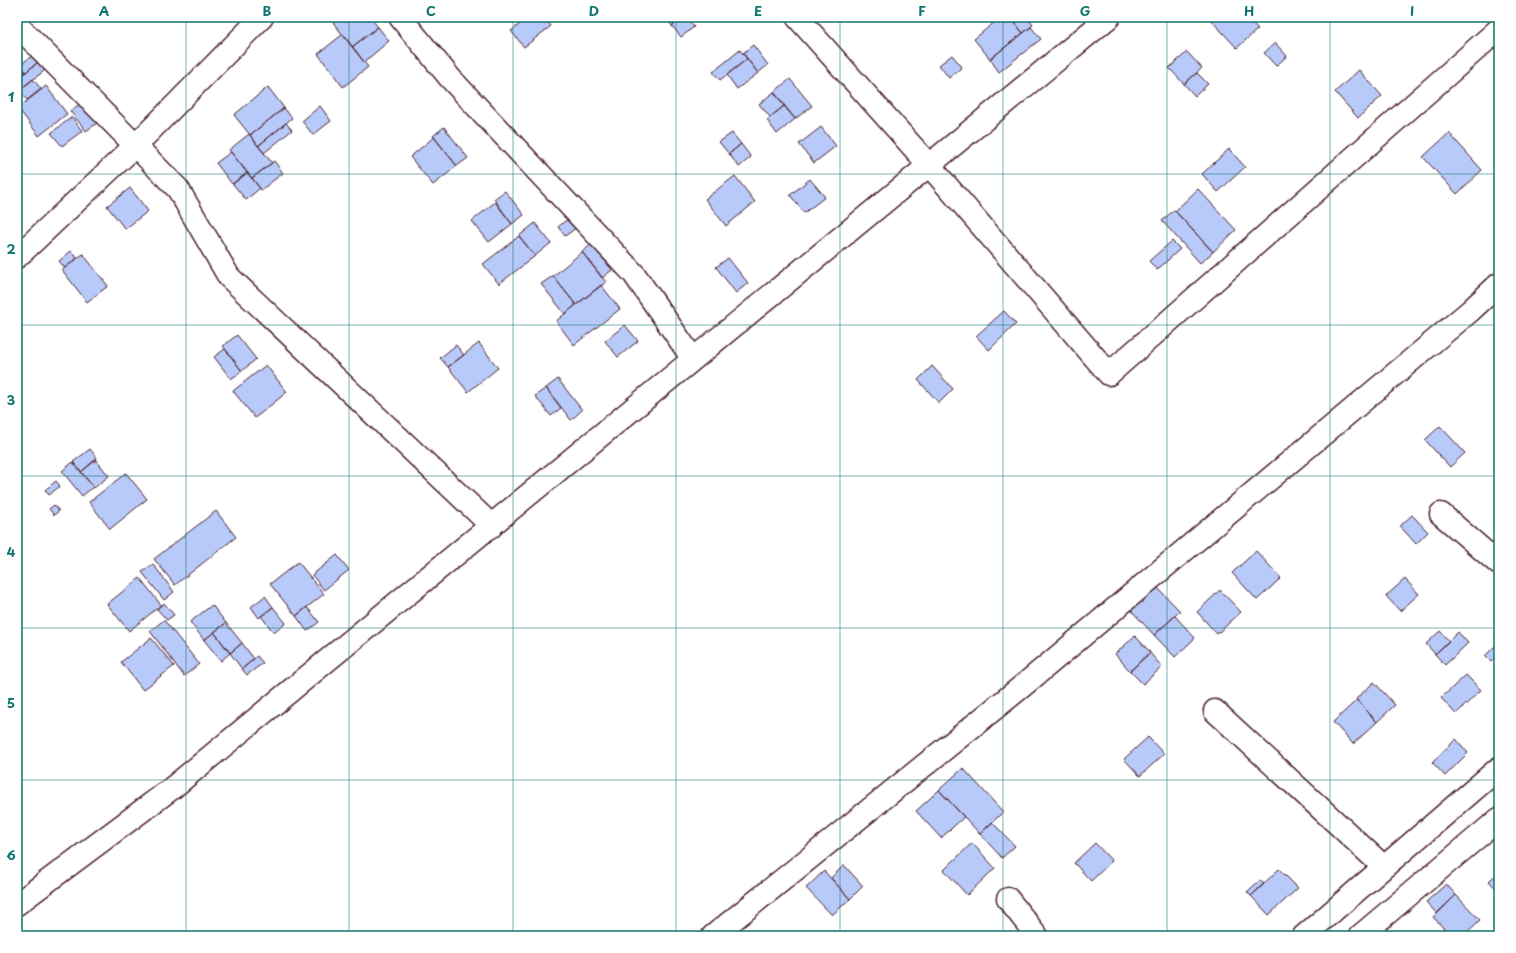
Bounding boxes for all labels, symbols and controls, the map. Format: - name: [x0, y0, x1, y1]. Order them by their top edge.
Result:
- text: A: [99, 1, 109, 20]
- text: B: [263, 1, 272, 20]
- text: C: [426, 1, 436, 20]
- text: D: [589, 1, 599, 20]
- text: E: [754, 1, 762, 20]
- text: F: [918, 1, 926, 20]
- text: G: [1080, 1, 1090, 20]
- text: H: [1244, 1, 1254, 20]
- text: I: [1410, 1, 1414, 20]
- text: 1: [8, 87, 14, 106]
- text: 2: [6, 239, 16, 258]
- text: 3: [7, 390, 16, 409]
- text: 4: [7, 542, 16, 561]
- text: 5: [7, 693, 15, 712]
- text: 6: [6, 845, 16, 864]

